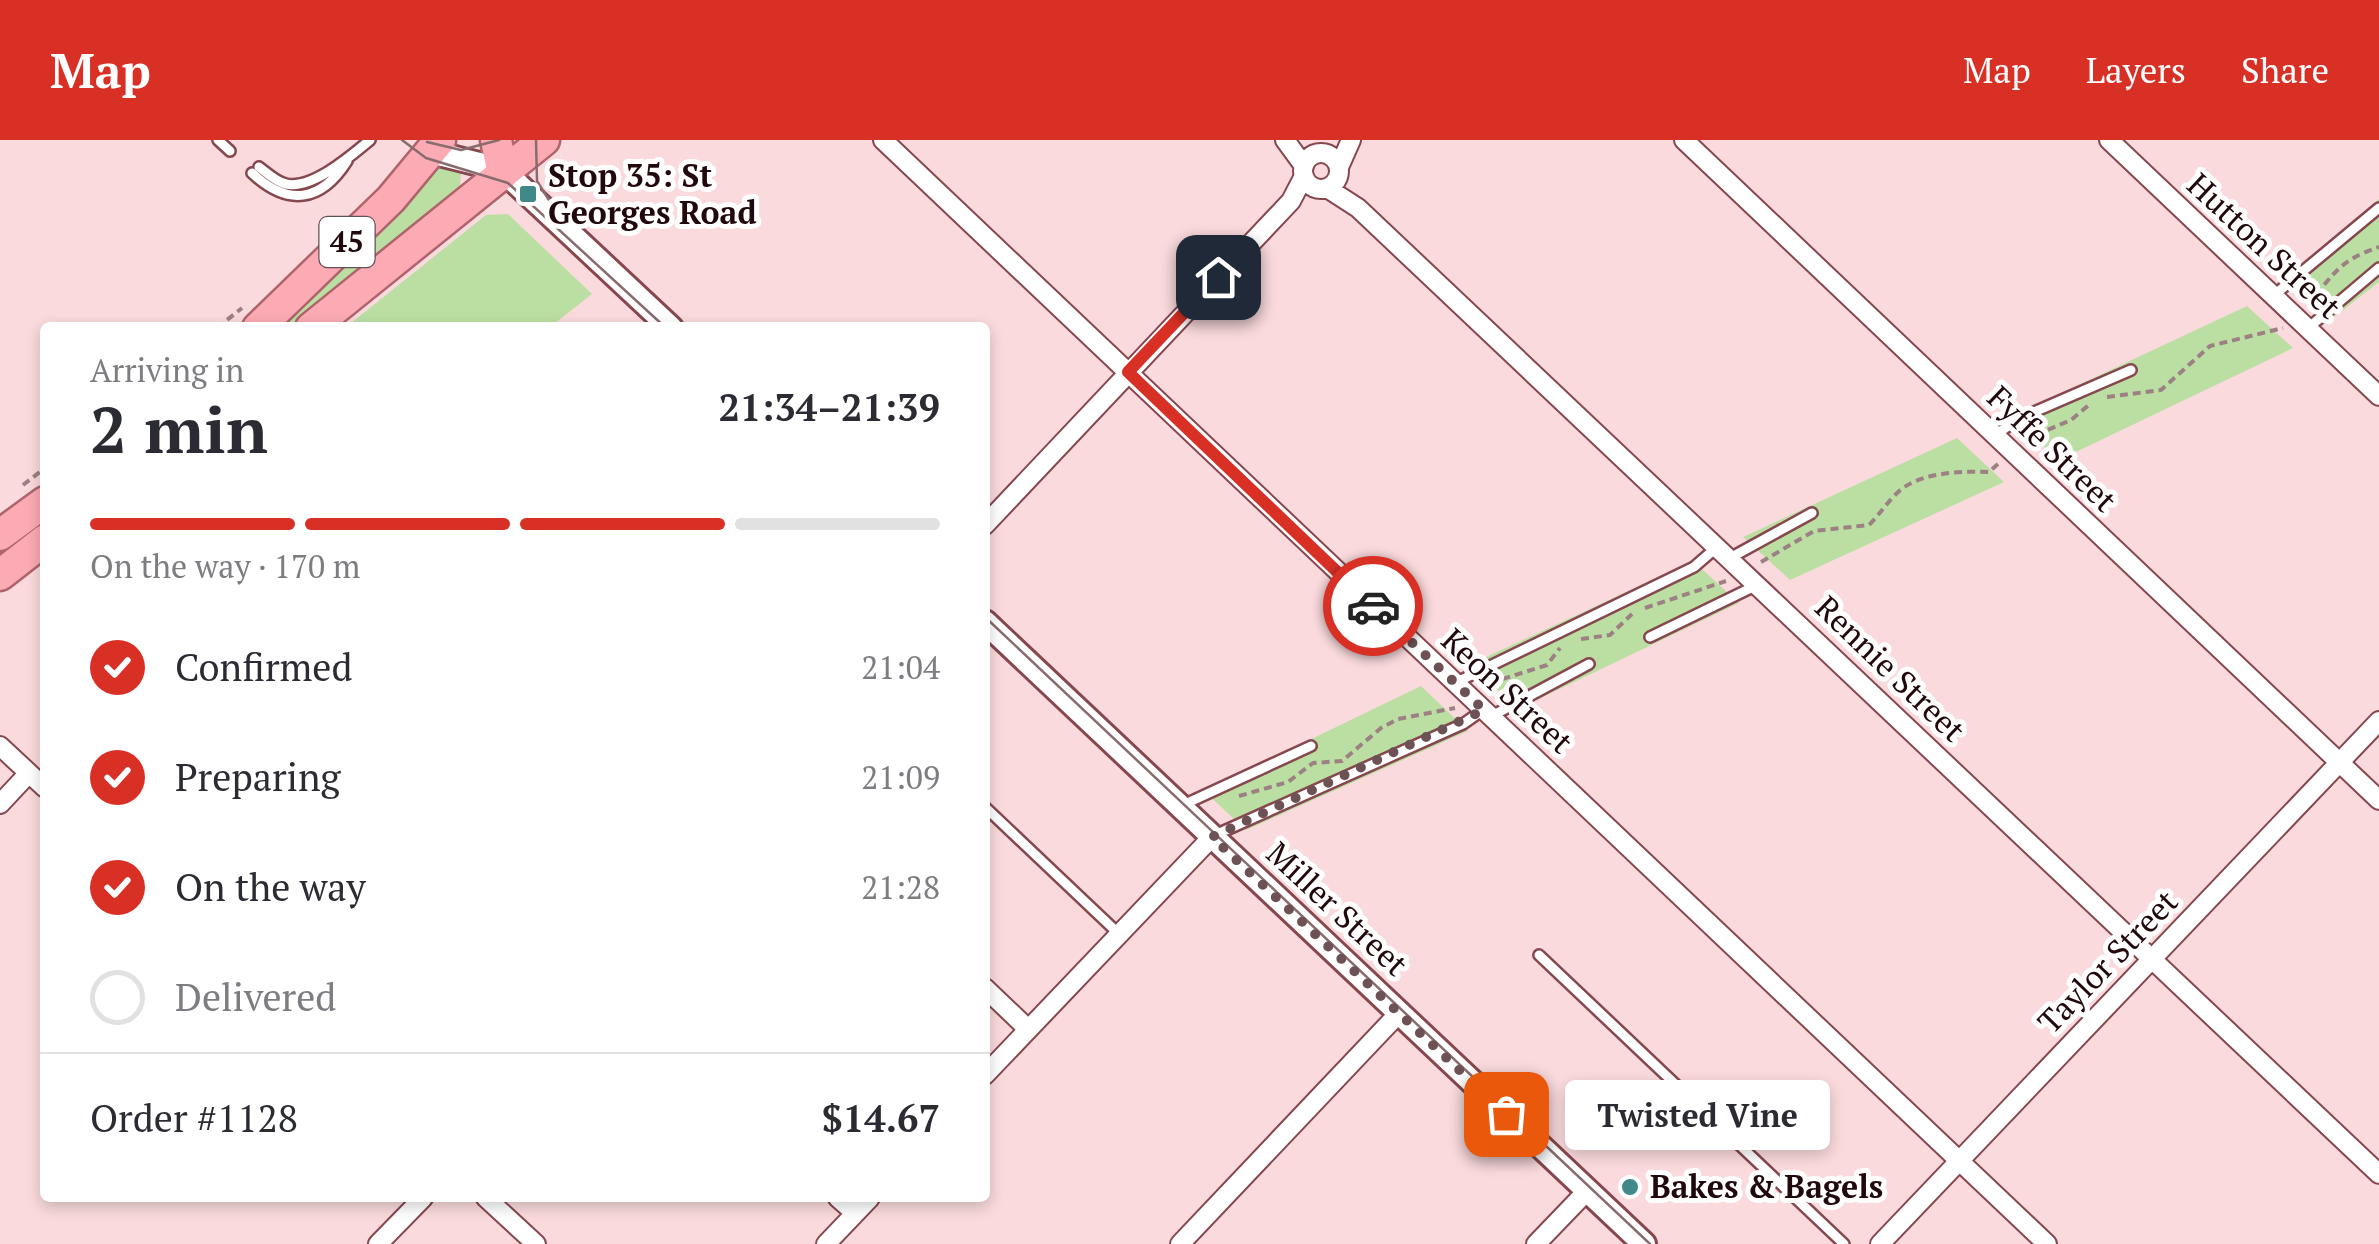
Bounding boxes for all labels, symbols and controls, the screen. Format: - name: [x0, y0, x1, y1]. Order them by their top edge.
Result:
- text: Map: [50, 38, 151, 102]
- text: Map: [1963, 47, 2031, 93]
- text: Layers: [2086, 47, 2186, 93]
- text: Share: [2241, 47, 2329, 93]
- place label: Stop 35: St Georges Road: [548, 154, 757, 233]
- street label: Hutton Street: [2179, 163, 2350, 327]
- marker: Stop 35: St Georges Road: [517, 183, 539, 205]
- road number: 45: [320, 217, 374, 267]
- pin: [1176, 235, 1261, 320]
- icon: home: [1191, 250, 1246, 305]
- text: Arriving in: [90, 349, 244, 391]
- street label: Fyffe Street: [1979, 376, 2126, 520]
- text: 21:34–21:39: [718, 382, 940, 432]
- text: 2 min: [90, 385, 268, 472]
- text: On the way · 170 m: [90, 545, 360, 587]
- courier: [1323, 556, 1423, 656]
- icon: car: [1346, 579, 1401, 634]
- street label: Rennie Street: [1807, 586, 1975, 750]
- street label: Keon Street: [1433, 619, 1582, 762]
- icon: check: [90, 640, 145, 695]
- text: Confirmed: [175, 642, 353, 692]
- text: 21:04: [861, 646, 940, 688]
- icon: check: [90, 750, 145, 805]
- text: Preparing: [175, 752, 341, 802]
- text: 21:09: [861, 756, 940, 798]
- street label: Miller Street: [1258, 832, 1417, 984]
- icon: check: [90, 860, 145, 915]
- text: On the way: [175, 862, 366, 912]
- text: 21:28: [861, 866, 940, 908]
- street label: Taylor Street: [2028, 880, 2186, 1042]
- text: Delivered: [175, 972, 336, 1022]
- pin: [1464, 1072, 1549, 1157]
- callout: Twisted Vine: [1566, 1079, 1831, 1149]
- icon: bag: [1479, 1087, 1534, 1142]
- text: Order #1128: [90, 1093, 298, 1143]
- text: $14.67: [821, 1093, 940, 1143]
- text: Twisted Vine: [1597, 1094, 1798, 1136]
- place label: Bakes & Bagels: [1650, 1165, 1883, 1207]
- marker: Bakes & Bagels: [1619, 1176, 1641, 1198]

